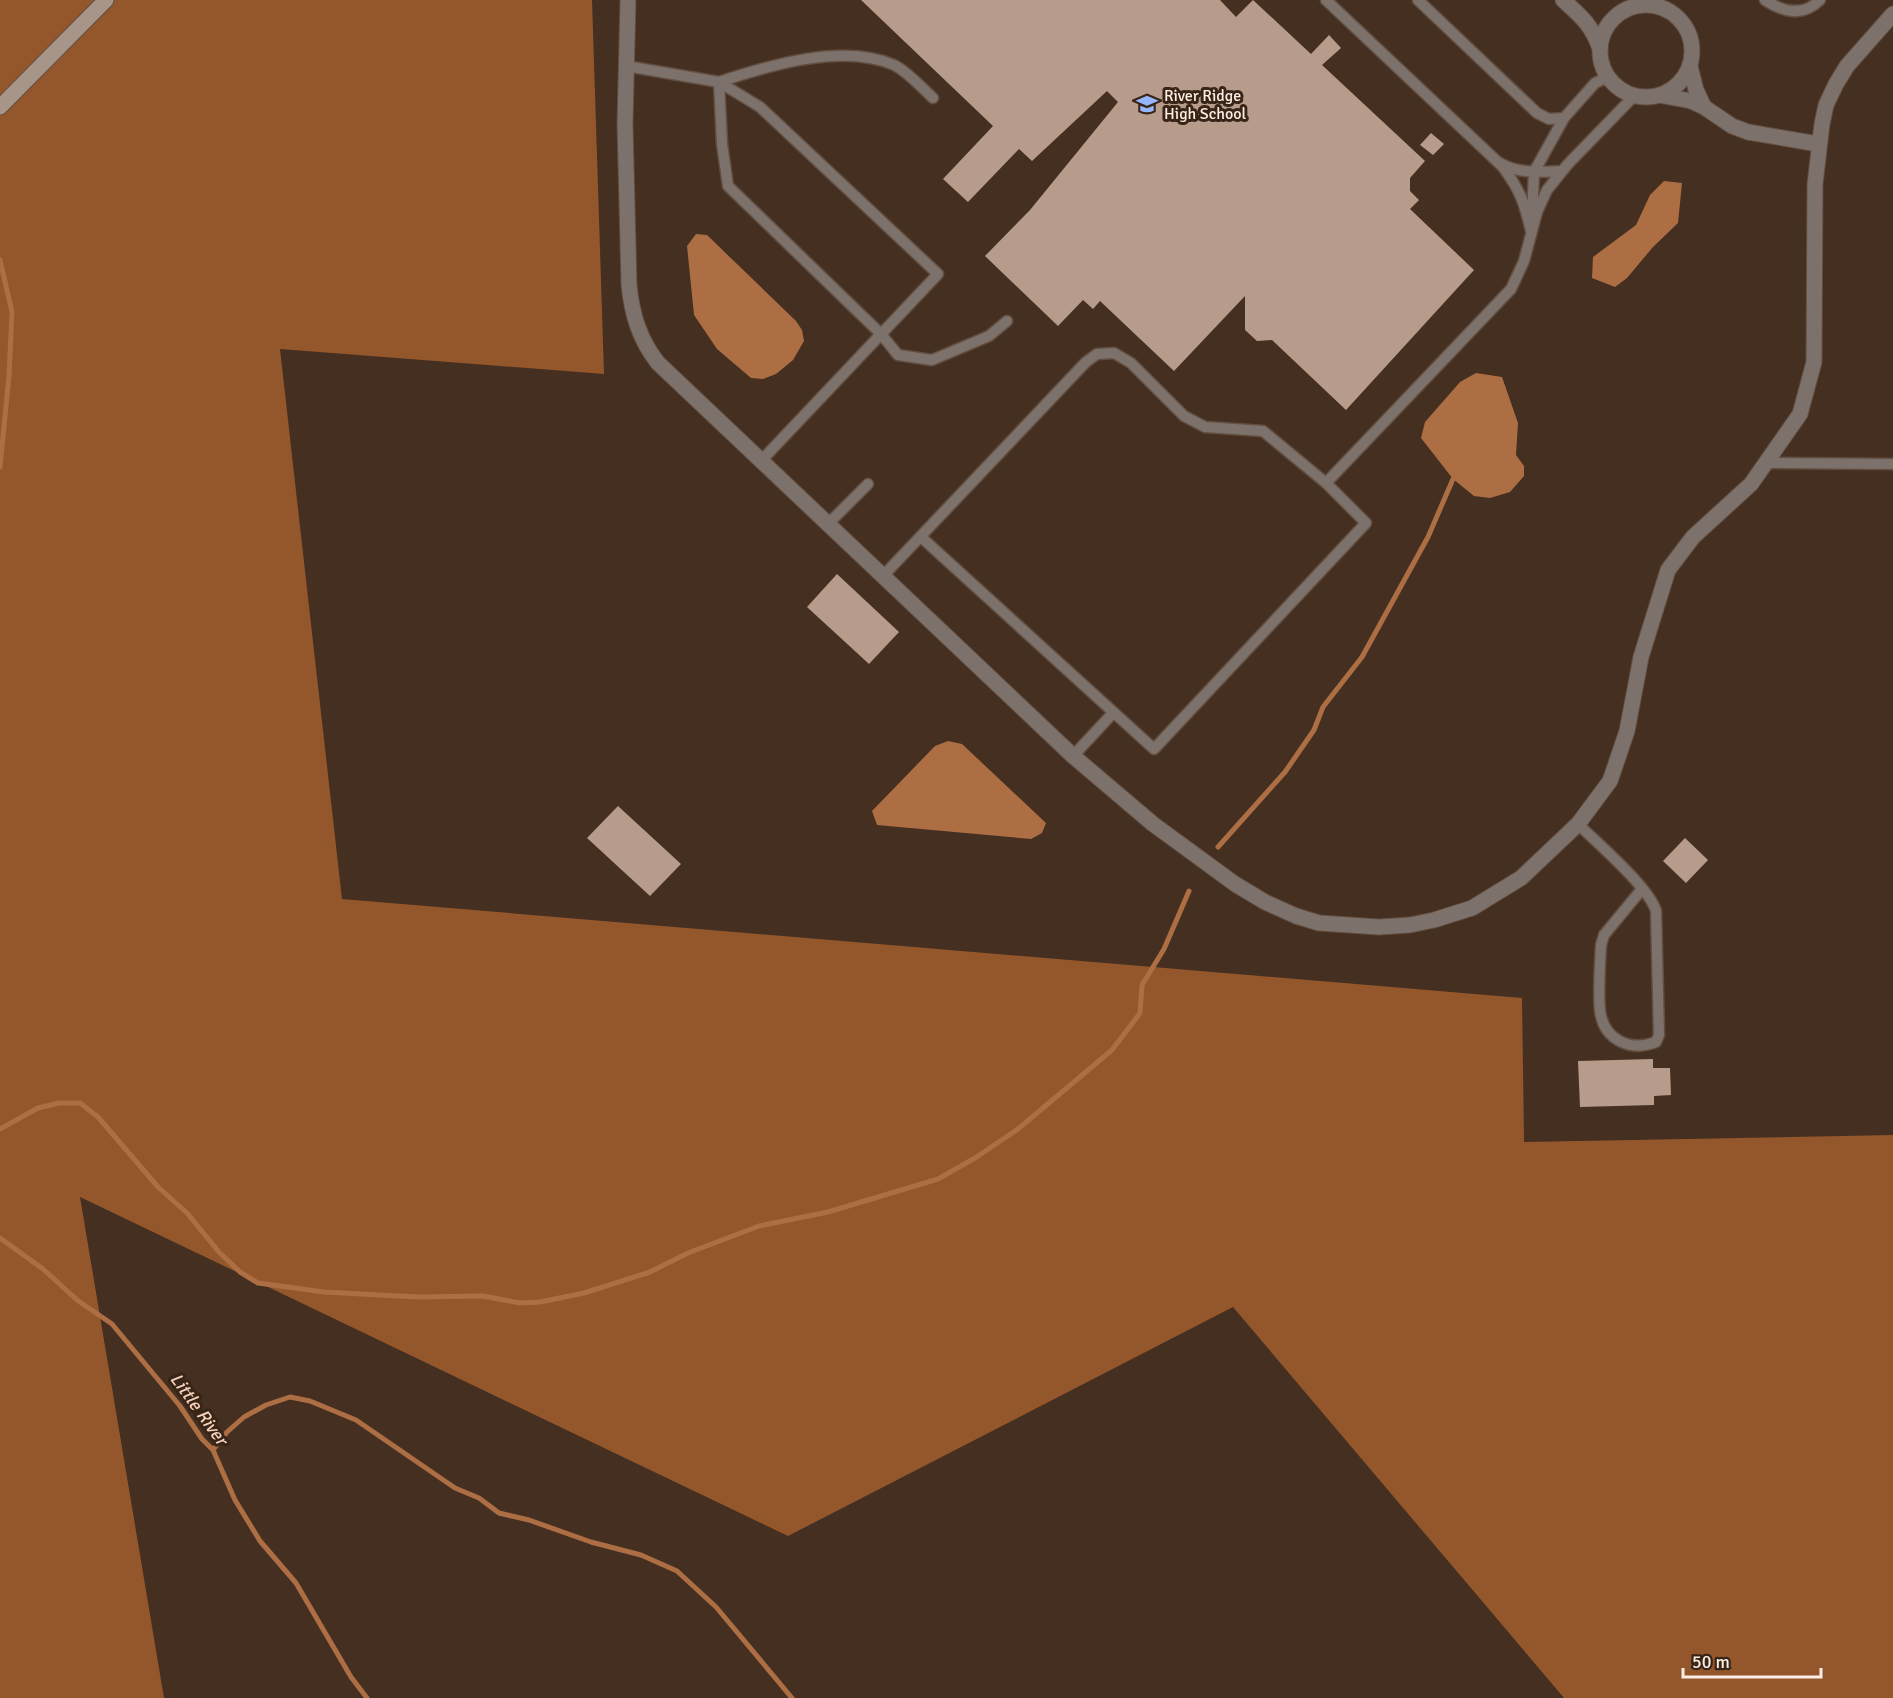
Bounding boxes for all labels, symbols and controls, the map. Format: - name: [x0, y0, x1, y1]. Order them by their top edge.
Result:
- place label: River Ridge High School: [1164, 86, 1247, 124]
- school or university icon: River Ridge High School: [1135, 92, 1159, 116]
- water label: Little River: [166, 1369, 234, 1451]
- scale bar: [1683, 1641, 1821, 1679]
- text: 50 m: [1692, 1651, 1730, 1673]

